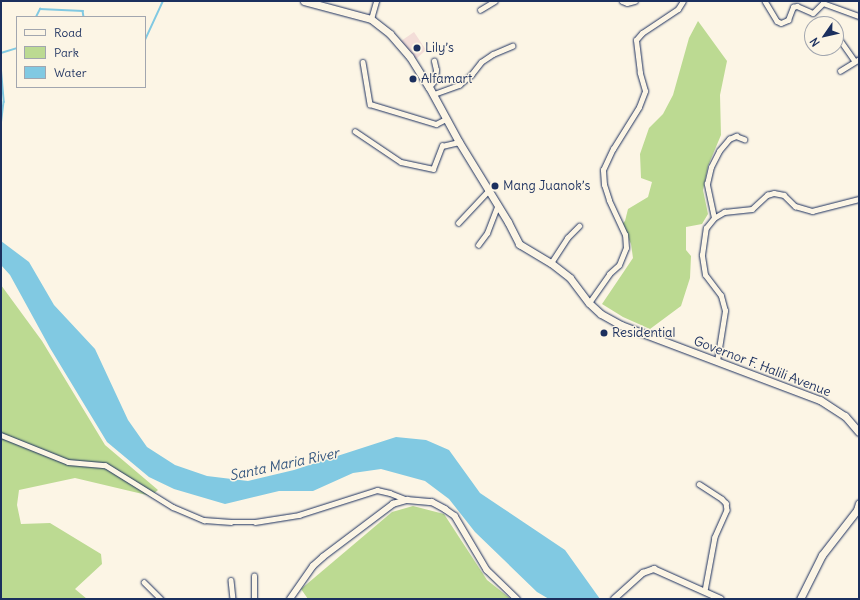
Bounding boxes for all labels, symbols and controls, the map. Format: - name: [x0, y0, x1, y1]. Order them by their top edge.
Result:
- legend: [16, 16, 146, 88]
- north arrow: [804, 16, 844, 56]
- text: Road: [54, 25, 82, 40]
- text: N: [807, 35, 823, 49]
- place label: Lily’s: [425, 40, 454, 56]
- marker: Lily’s: [412, 43, 422, 53]
- text: Park: [54, 45, 79, 60]
- text: Water: [54, 65, 87, 80]
- place label: Alfamart: [421, 71, 472, 87]
- marker: Alfamart: [408, 74, 418, 84]
- place label: Mang Juanok’s: [503, 178, 590, 194]
- marker: Mang Juanok’s: [490, 181, 500, 191]
- place label: Residential: [612, 325, 675, 341]
- marker: Residential: [599, 328, 609, 338]
- street label: Governor F. Halili Avenue: [691, 334, 833, 400]
- water label: Santa Maria River: [228, 444, 340, 484]

